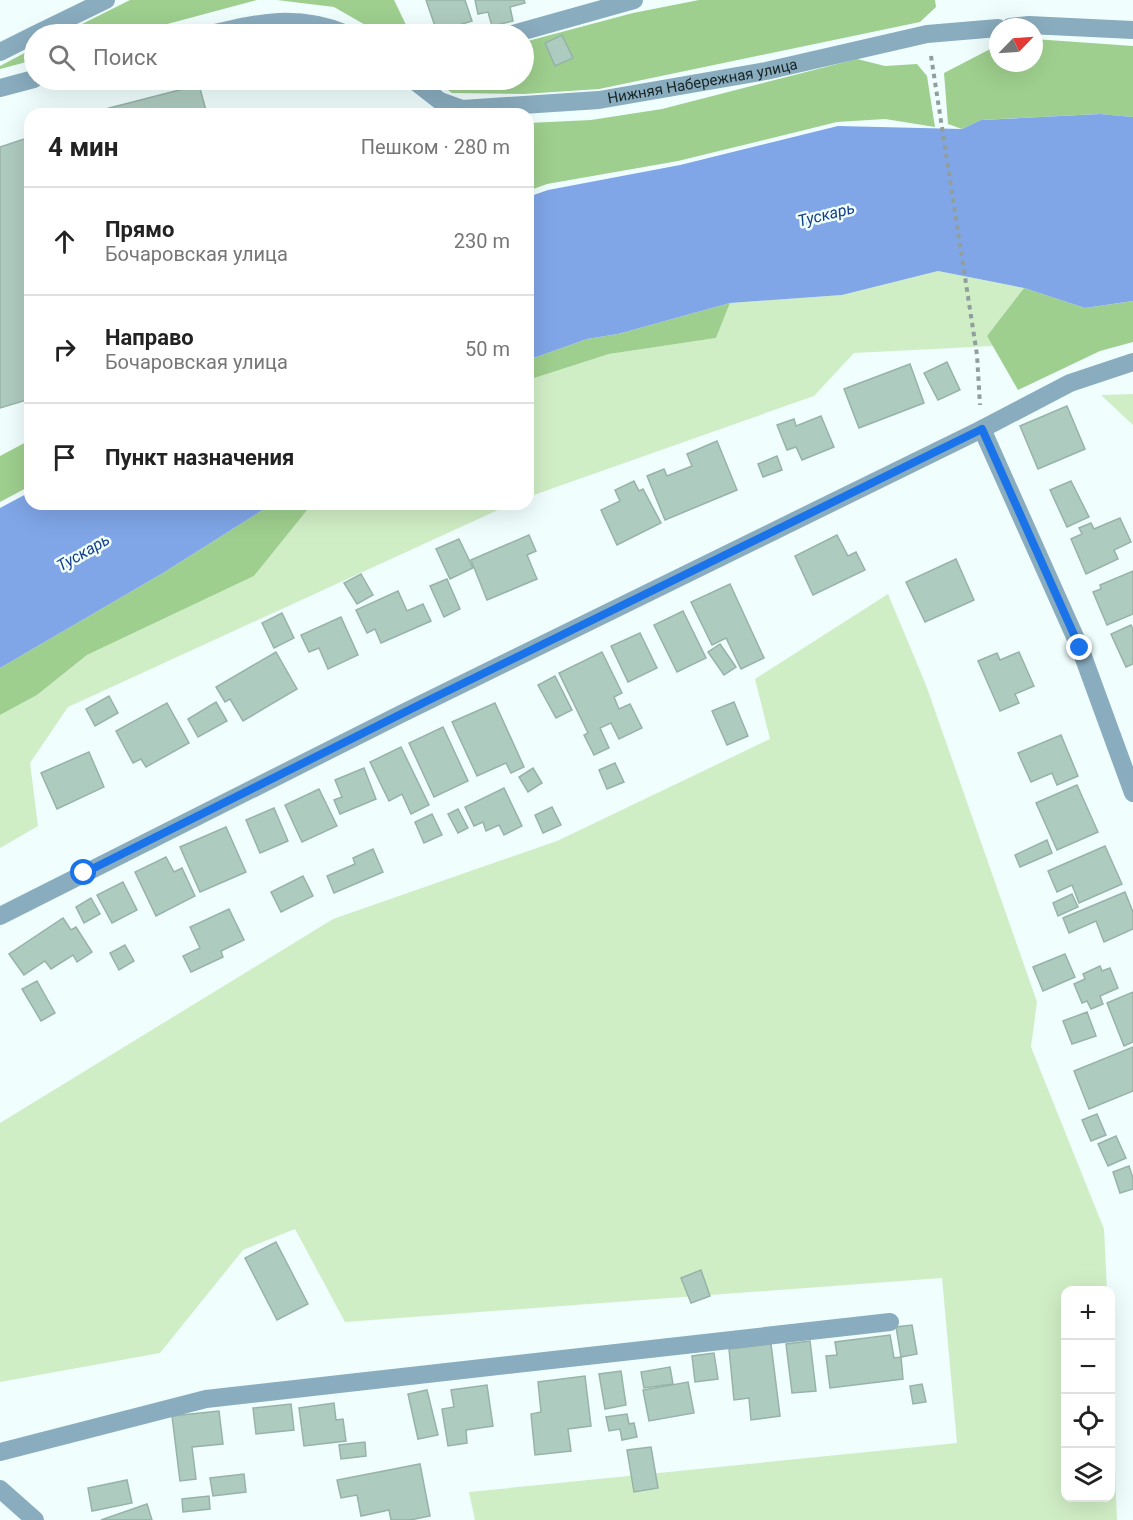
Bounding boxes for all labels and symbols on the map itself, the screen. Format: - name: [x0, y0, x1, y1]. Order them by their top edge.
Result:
- north arrow: [989, 18, 1043, 72]
- street label: Нижняя Набережная улица: [606, 55, 799, 107]
- water label: Тускарь: [796, 198, 857, 231]
- water label: Тускарь: [53, 530, 113, 575]
- route end: [1066, 634, 1092, 660]
- route start: [70, 859, 96, 885]

